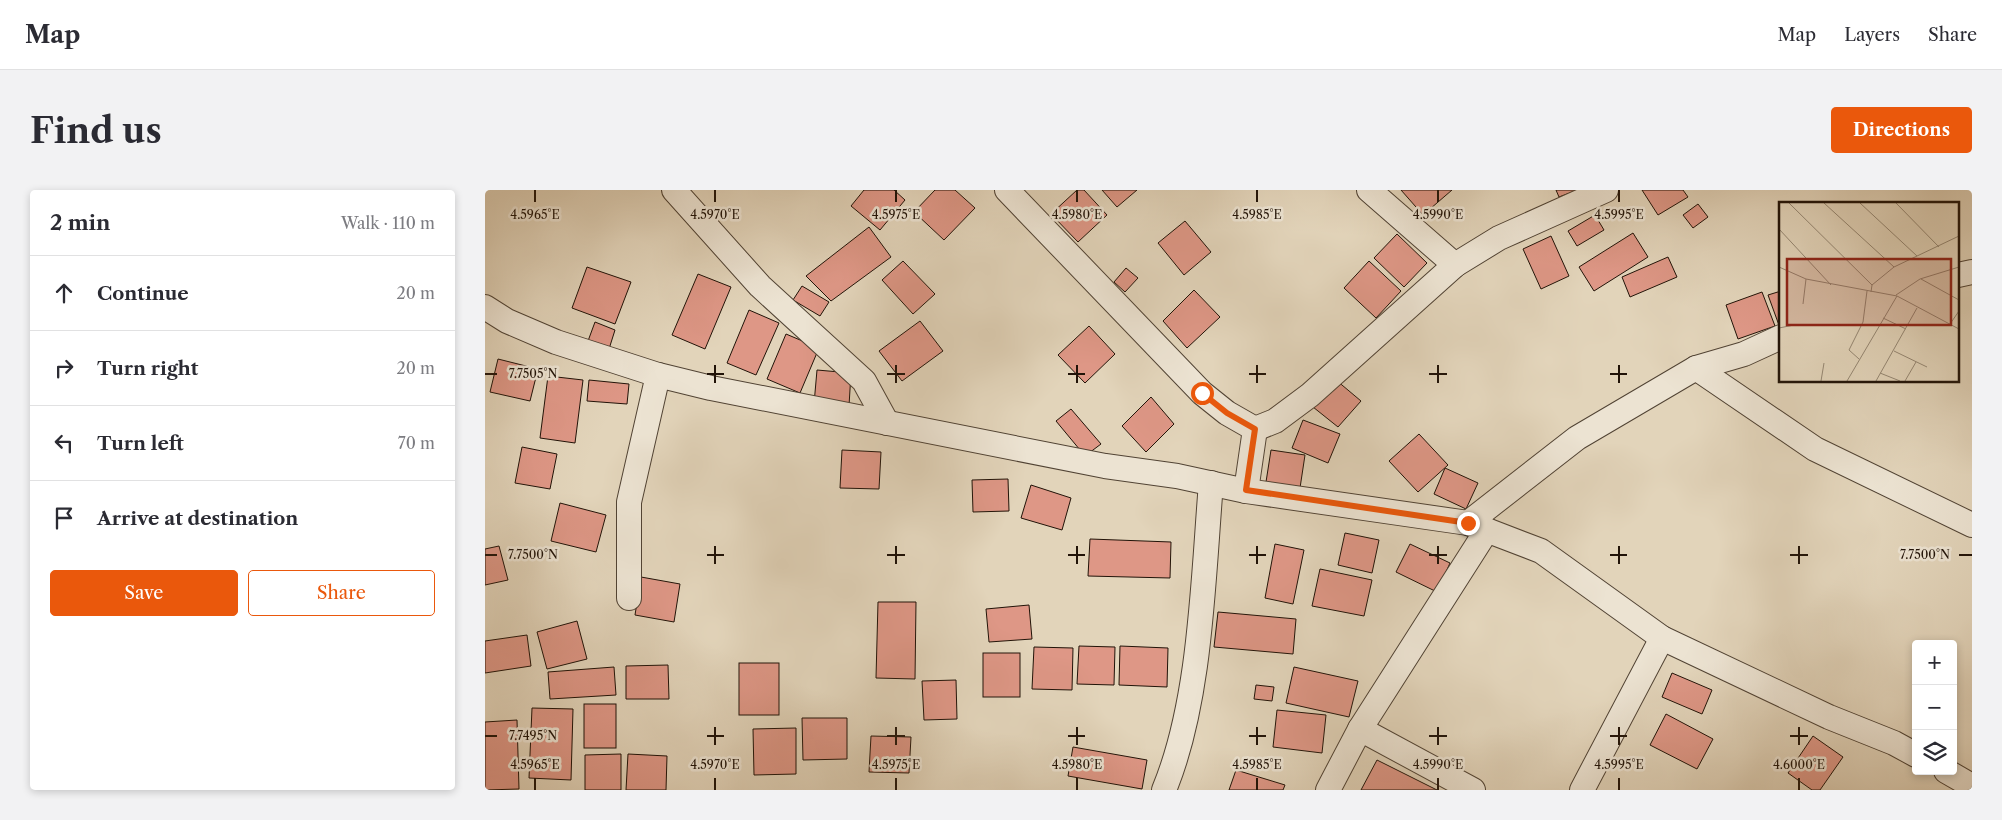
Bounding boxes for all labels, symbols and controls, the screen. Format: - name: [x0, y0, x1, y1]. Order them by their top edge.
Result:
- text: Map: [25, 20, 80, 49]
- text: Map: [1778, 24, 1816, 46]
- text: Layers: [1844, 24, 1900, 46]
- text: Share: [1928, 24, 1977, 46]
- button: Directions: [1831, 107, 1972, 153]
- text: Find us: [30, 109, 162, 152]
- inset map: [1779, 202, 1959, 382]
- text: 4.5965°E: [510, 207, 560, 222]
- text: 4.5970°E: [690, 207, 740, 222]
- text: 4.5975°E: [872, 207, 920, 222]
- text: 4.5980°E: [1052, 207, 1102, 222]
- text: 4.5985°E: [1232, 207, 1282, 222]
- text: 4.5990°E: [1413, 207, 1463, 222]
- text: 4.5995°E: [1594, 207, 1644, 222]
- text: 2 min: [50, 210, 110, 235]
- text: Walk · 110 m: [341, 213, 435, 233]
- icon: ahead: [50, 279, 78, 307]
- text: Continue: [97, 282, 189, 305]
- text: 20 m: [396, 283, 435, 303]
- icon: right: [50, 354, 78, 382]
- text: Turn right: [97, 357, 198, 380]
- text: 20 m: [396, 358, 435, 378]
- text: 7.7505°N: [509, 366, 557, 381]
- route start: [1191, 382, 1214, 405]
- icon: left: [50, 429, 78, 457]
- text: Turn left: [97, 432, 184, 455]
- text: 70 m: [398, 433, 435, 453]
- icon: arrive: [50, 504, 78, 532]
- text: Arrive at destination: [97, 507, 298, 530]
- route end: [1457, 512, 1480, 535]
- text: 7.7500°N: [508, 547, 558, 562]
- text: 7.7500°N: [1900, 547, 1950, 562]
- button: Save: [50, 570, 238, 616]
- button: Share: [248, 570, 435, 616]
- map controls: [1912, 640, 1957, 775]
- button: +: [1912, 640, 1957, 685]
- button: −: [1912, 685, 1957, 730]
- text: 7.7495°N: [509, 728, 557, 743]
- button: layers: [1912, 730, 1957, 775]
- text: 4.5965°E: [510, 757, 560, 772]
- text: 4.5970°E: [690, 757, 740, 772]
- text: 4.5975°E: [872, 757, 920, 772]
- text: 4.5980°E: [1052, 757, 1102, 772]
- text: 4.5985°E: [1232, 757, 1282, 772]
- text: 4.5990°E: [1413, 757, 1463, 772]
- text: 4.5995°E: [1594, 757, 1644, 772]
- text: 4.6000°E: [1773, 757, 1825, 772]

